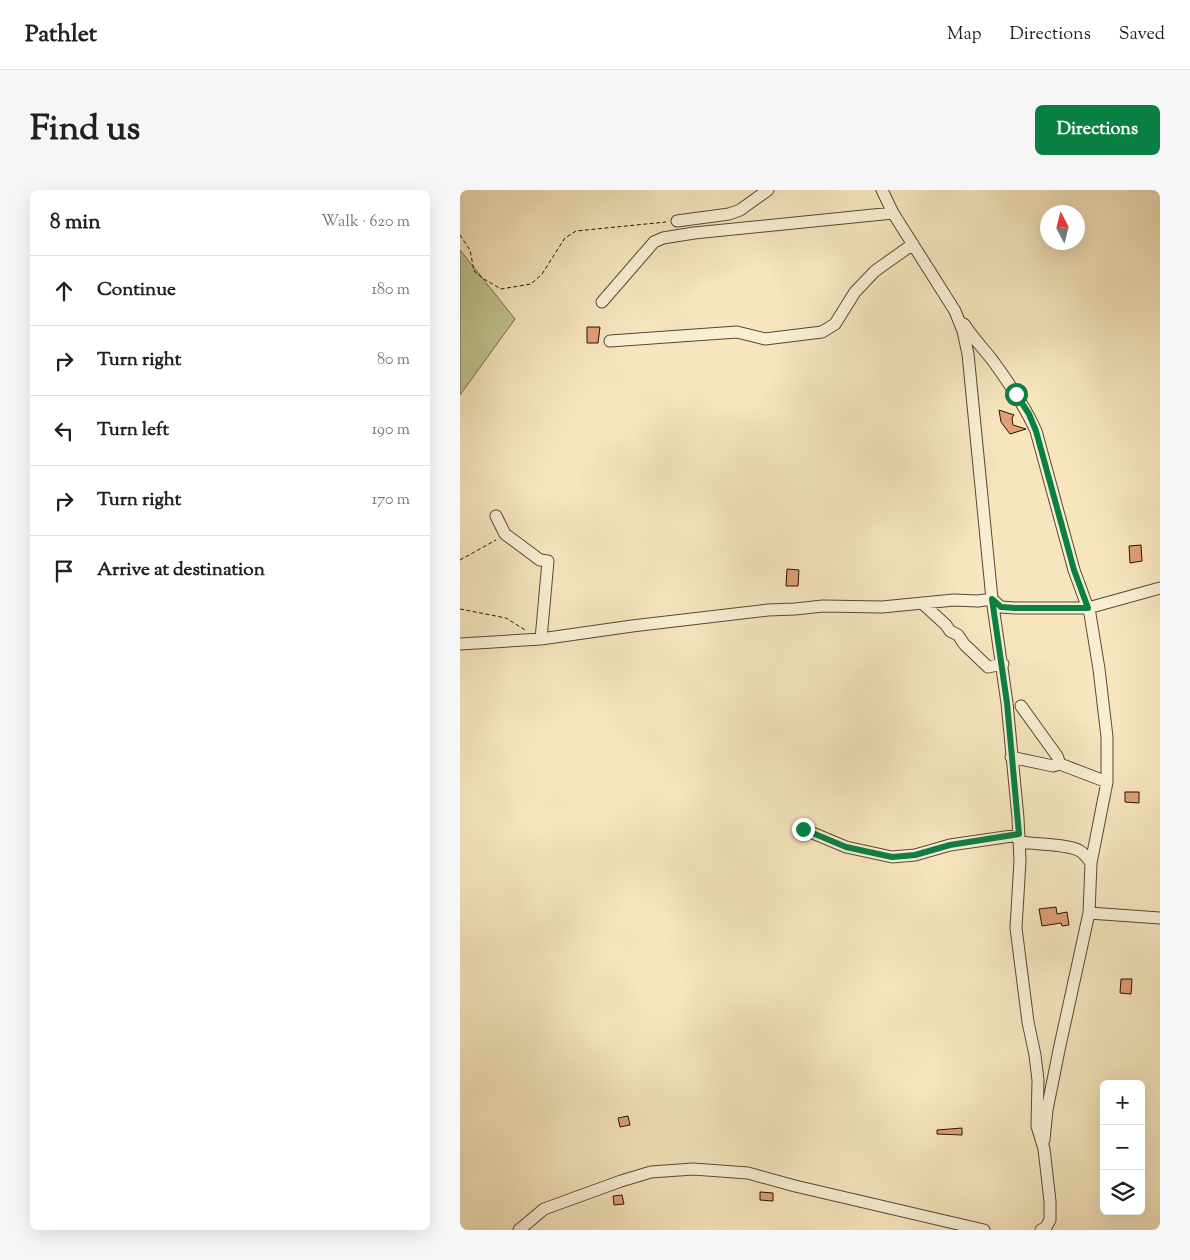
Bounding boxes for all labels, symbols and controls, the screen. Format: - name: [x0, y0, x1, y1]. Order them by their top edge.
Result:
- text: Pathlet: [25, 18, 97, 52]
- text: Map: [947, 22, 982, 48]
- text: Directions: [1010, 22, 1091, 48]
- text: Saved: [1119, 22, 1165, 48]
- text: Find us: [30, 105, 140, 156]
- button: Directions: [1035, 105, 1160, 155]
- north arrow: [1040, 205, 1085, 250]
- text: 8 min: [50, 208, 101, 238]
- text: Walk · 620 m: [321, 211, 410, 234]
- icon: ahead: [50, 277, 78, 305]
- text: Continue: [97, 277, 176, 304]
- text: 180 m: [371, 279, 410, 302]
- icon: right: [50, 347, 78, 375]
- text: Turn right: [97, 347, 181, 374]
- text: 80 m: [377, 349, 410, 372]
- route start: [1005, 383, 1028, 406]
- icon: left: [50, 417, 78, 445]
- text: Turn left: [97, 417, 169, 444]
- text: 190 m: [372, 419, 410, 442]
- icon: right: [50, 487, 78, 515]
- text: Turn right: [97, 487, 181, 514]
- text: 170 m: [372, 489, 410, 512]
- icon: arrive: [50, 557, 78, 585]
- text: Arrive at destination: [97, 557, 265, 584]
- route end: [792, 818, 815, 841]
- map controls: [1100, 1080, 1145, 1215]
- button: +: [1100, 1080, 1145, 1125]
- button: −: [1100, 1125, 1145, 1170]
- button: layers: [1100, 1170, 1145, 1215]

